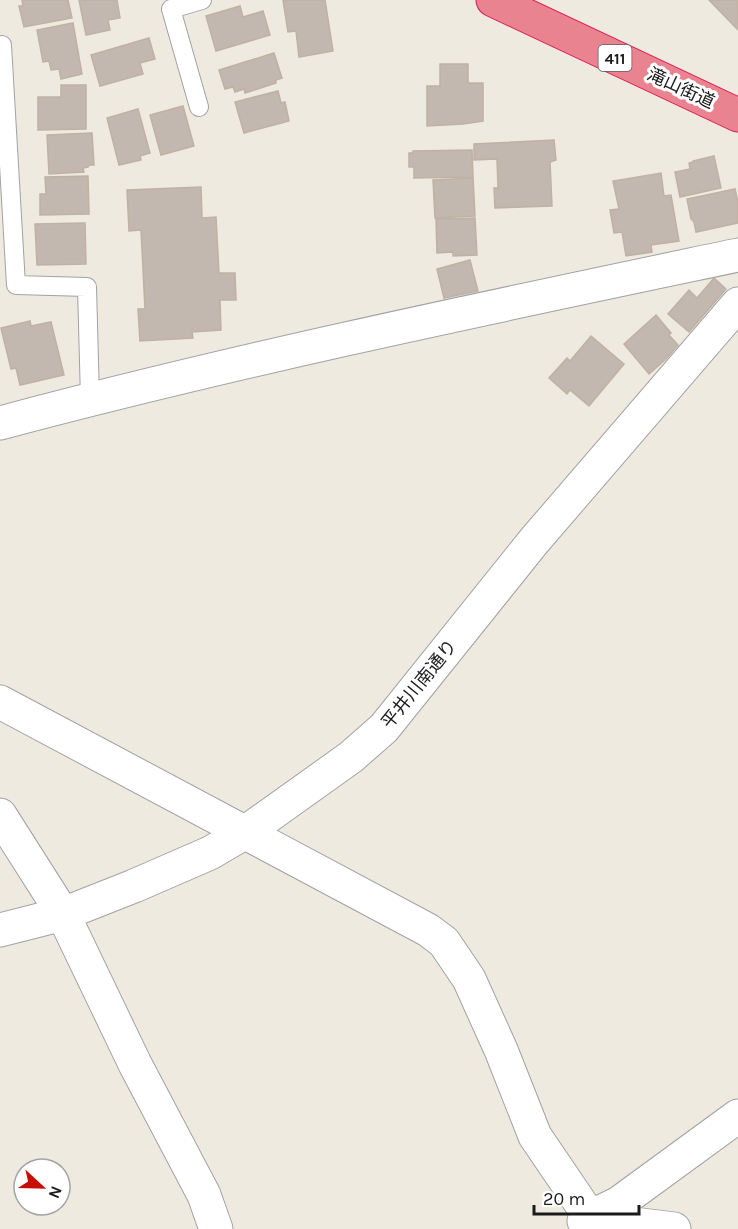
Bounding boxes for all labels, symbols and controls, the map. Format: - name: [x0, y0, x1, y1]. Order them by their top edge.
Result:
- road number: 411: [598, 45, 632, 71]
- street label: 滝山街道: [644, 63, 718, 113]
- street label: 平井川南通り: [376, 635, 462, 733]
- north arrow: [12, 1157, 72, 1217]
- scale bar: [534, 1178, 639, 1216]
- text: N: [44, 1184, 66, 1201]
- text: 20 m: [543, 1188, 585, 1210]

